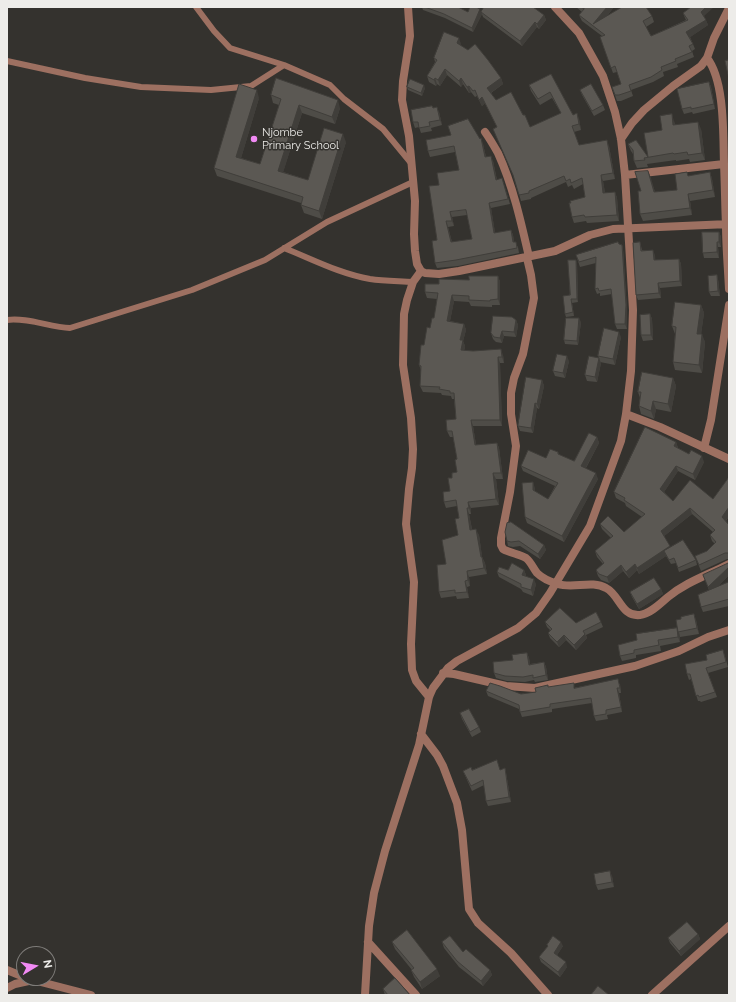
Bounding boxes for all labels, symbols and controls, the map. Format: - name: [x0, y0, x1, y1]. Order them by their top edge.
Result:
- place label: Njombe Primary School: [262, 126, 339, 152]
- marker: Njombe Primary School: [249, 134, 259, 144]
- north arrow: [16, 946, 56, 986]
- text: N: [40, 959, 54, 969]

